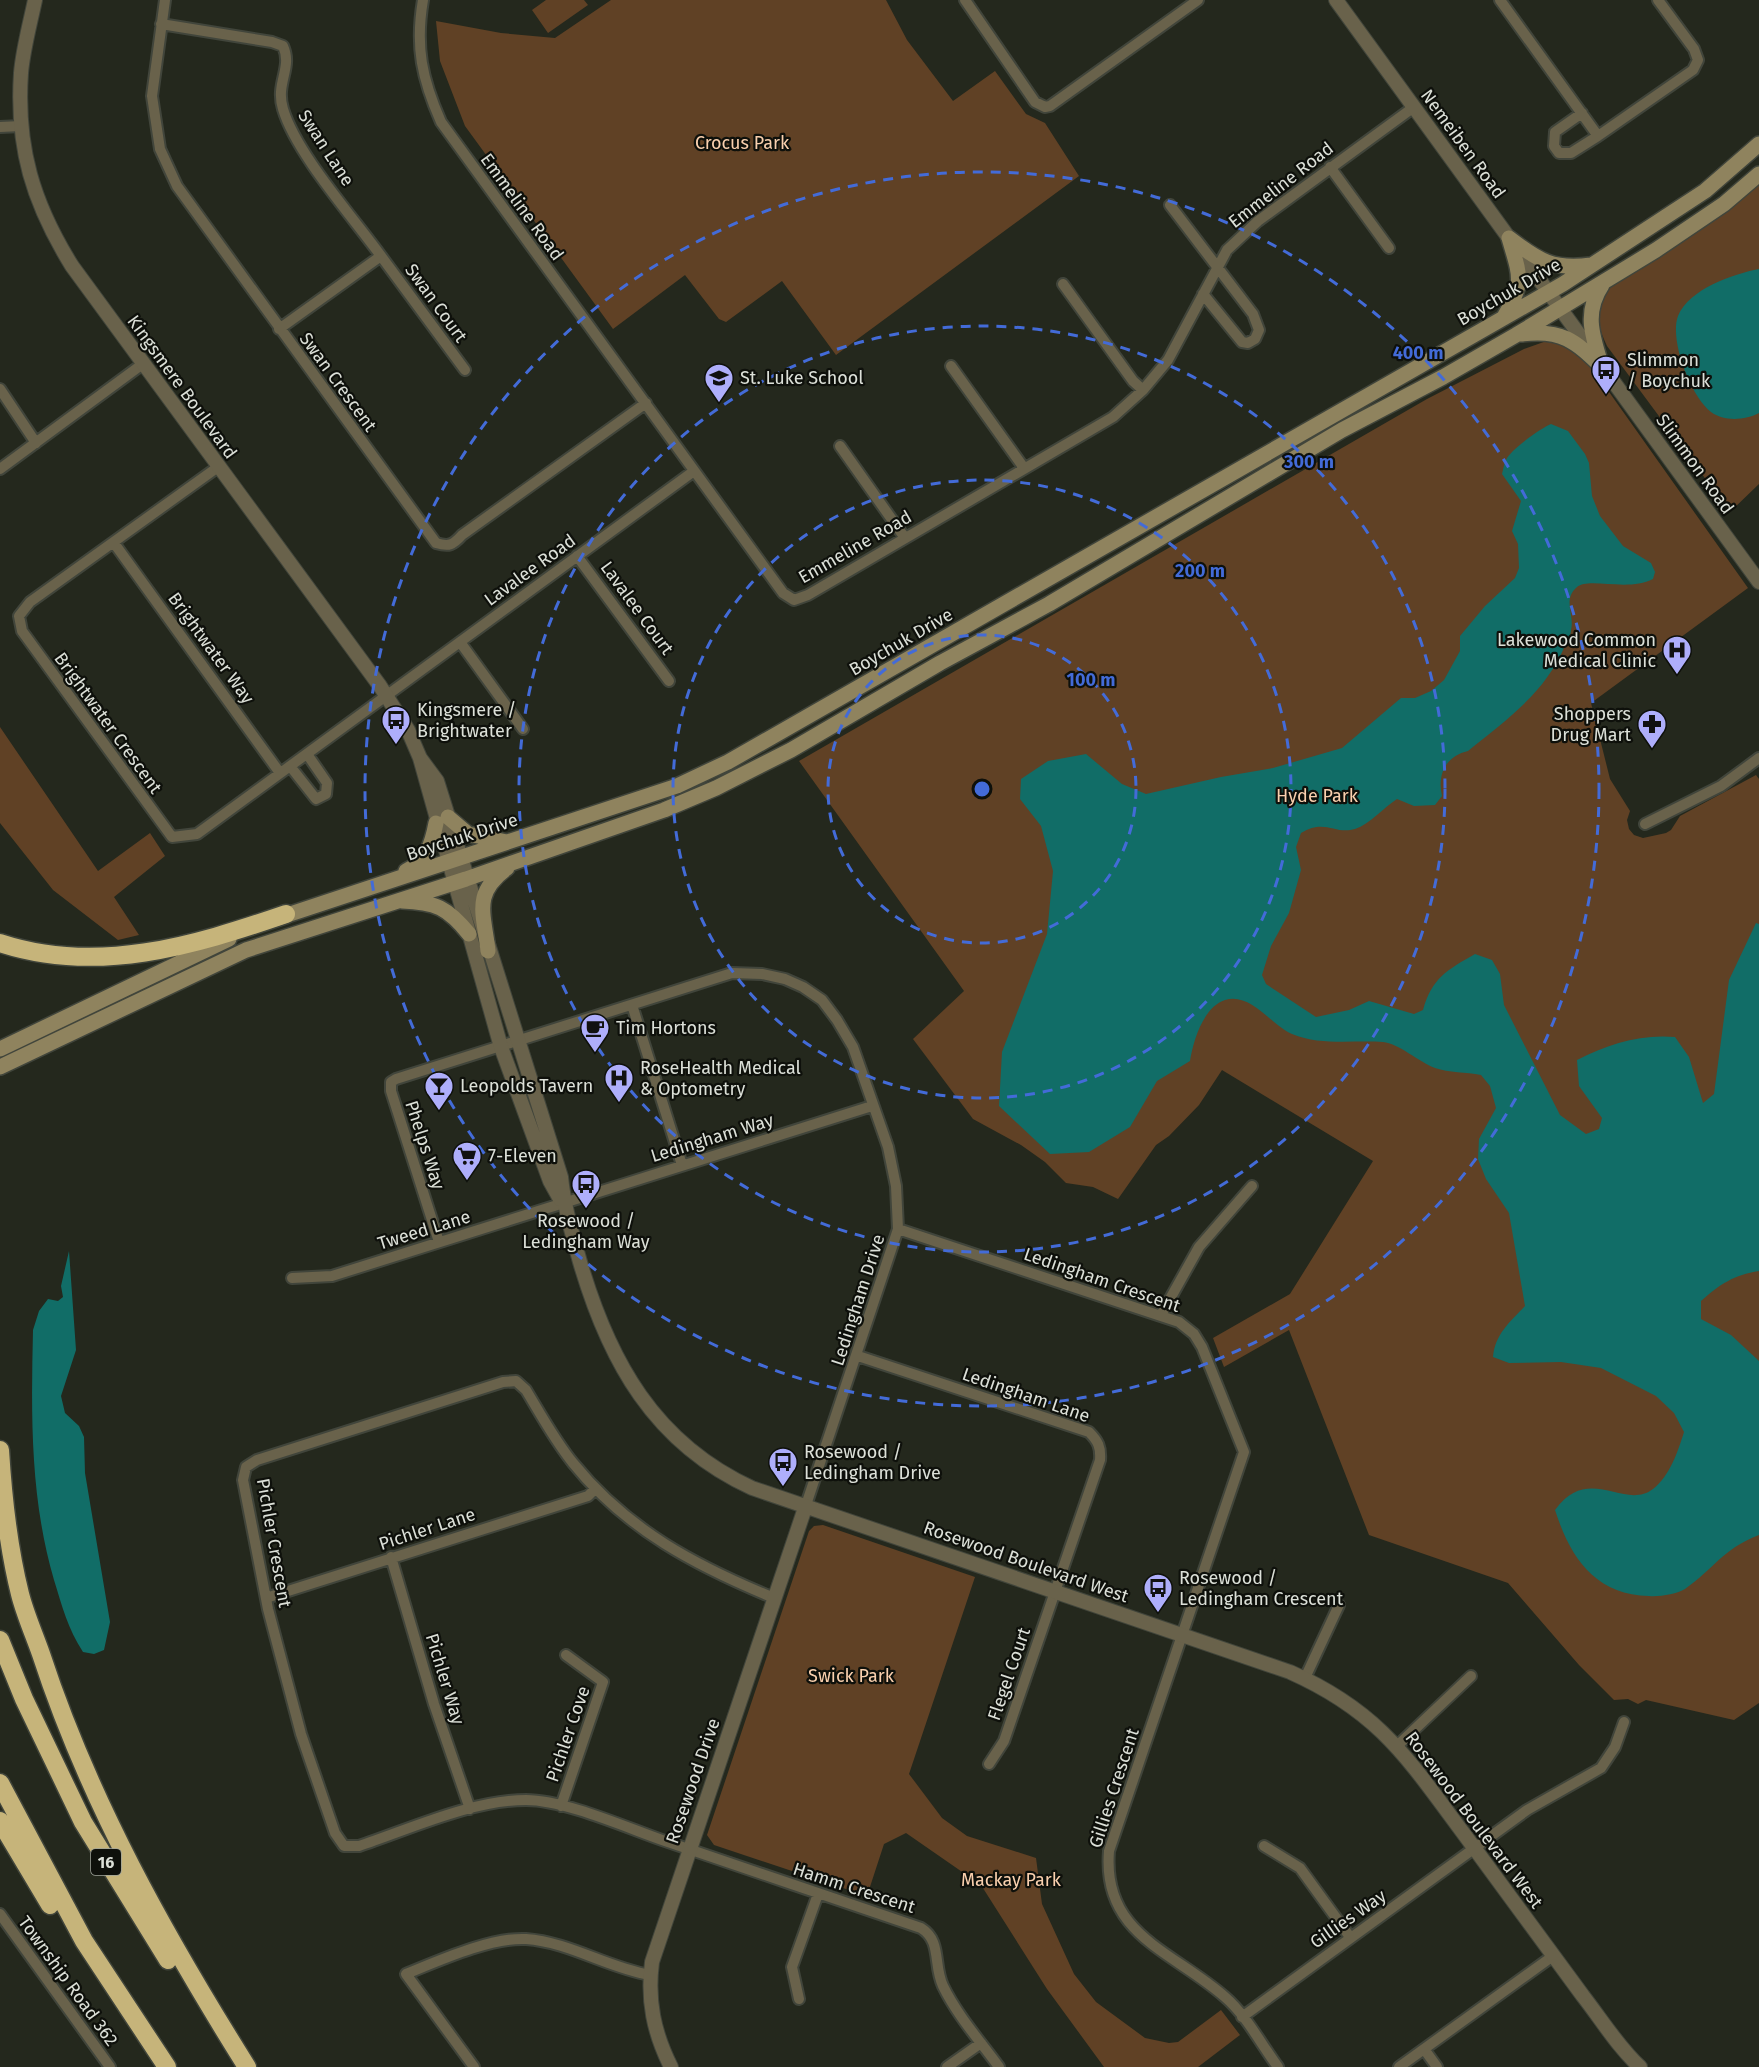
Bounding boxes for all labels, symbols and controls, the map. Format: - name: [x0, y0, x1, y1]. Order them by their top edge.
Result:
- street label: Nemeiben Road: [1416, 85, 1510, 203]
- street label: Swan Lane: [293, 106, 359, 190]
- park label: Crocus Park: [695, 132, 790, 154]
- street label: Emmeline Road: [1224, 137, 1338, 233]
- street label: Emmeline Road: [476, 149, 568, 265]
- street label: Boychuk Drive: [1453, 253, 1565, 331]
- street label: Swan Court: [400, 259, 472, 347]
- street label: Kingsmere Boulevard: [122, 311, 242, 463]
- street label: Swan Crescent: [295, 328, 382, 436]
- text: 400 m: [1393, 342, 1443, 364]
- place label: Slimmon / Boychuk: [1627, 349, 1711, 392]
- bus stop icon: Slimmon / Boychuk: [1590, 354, 1622, 396]
- school or university icon: St. Luke School: [703, 362, 735, 404]
- place label: St. Luke School: [740, 367, 864, 389]
- street label: Slimmon Road: [1651, 410, 1739, 518]
- text: 300 m: [1283, 451, 1334, 473]
- street label: Emmeline Road: [794, 506, 916, 588]
- street label: Lavalee Road: [480, 529, 580, 611]
- street label: Lavalee Court: [596, 557, 679, 659]
- text: 200 m: [1175, 560, 1225, 582]
- street label: Brightwater Way: [163, 588, 259, 708]
- street label: Boychuk Drive: [845, 603, 957, 681]
- place label: Lakewood Common Medical Clinic: [1497, 629, 1656, 672]
- hospital icon: Lakewood Common Medical Clinic: [1661, 634, 1693, 676]
- street label: Brightwater Crescent: [49, 648, 167, 798]
- text: 100 m: [1067, 669, 1115, 691]
- place label: Kingsmere / Brightwater: [417, 699, 516, 742]
- place label: Shoppers Drug Mart: [1551, 703, 1631, 746]
- bus stop icon: Kingsmere / Brightwater: [380, 704, 412, 746]
- pharmacy icon: Shoppers Drug Mart: [1636, 708, 1668, 750]
- centre of rings: [972, 779, 992, 799]
- park label: Hyde Park: [1276, 785, 1359, 807]
- street label: Boychuk Drive: [403, 809, 521, 865]
- cafe icon: Tim Hortons: [579, 1012, 611, 1054]
- place label: Tim Hortons: [616, 1017, 716, 1039]
- place label: RoseHealth Medical & Optometry: [640, 1057, 801, 1100]
- hospital icon: RoseHealth Medical & Optometry: [603, 1062, 635, 1104]
- bar icon: Leopolds Tavern: [423, 1070, 455, 1112]
- place label: Leopolds Tavern: [460, 1075, 593, 1097]
- street label: Phelps Way: [400, 1098, 450, 1192]
- street label: Ledingham Way: [648, 1109, 776, 1167]
- supermarket icon: 7-Eleven: [451, 1140, 483, 1182]
- place label: 7-Eleven: [488, 1145, 557, 1167]
- bus stop icon: Rosewood / Ledingham Way: [570, 1168, 602, 1210]
- street label: Tweed Lane: [375, 1205, 473, 1255]
- place label: Rosewood / Ledingham Way: [522, 1210, 650, 1253]
- street label: Ledingham Drive: [826, 1232, 890, 1368]
- street label: Ledingham Crescent: [1021, 1243, 1184, 1317]
- street label: Ledingham Lane: [959, 1363, 1093, 1427]
- place label: Rosewood / Ledingham Drive: [804, 1441, 941, 1484]
- bus stop icon: Rosewood / Ledingham Drive: [767, 1446, 799, 1488]
- street label: Pichler Crescent: [252, 1477, 296, 1610]
- street label: Pichler Lane: [376, 1503, 478, 1555]
- street label: Rosewood Boulevard West: [921, 1517, 1132, 1608]
- place label: Rosewood / Ledingham Crescent: [1179, 1567, 1344, 1610]
- bus stop icon: Rosewood / Ledingham Crescent: [1142, 1572, 1174, 1614]
- street label: Flegel Court: [983, 1624, 1035, 1723]
- street label: Pichler Way: [421, 1631, 469, 1727]
- park label: Swick Park: [808, 1665, 895, 1687]
- street label: Pichler Cove: [541, 1683, 595, 1785]
- street label: Rosewood Drive: [661, 1715, 725, 1847]
- street label: Gillies Crescent: [1084, 1725, 1144, 1851]
- street label: Rosewood Boulevard West: [1400, 1727, 1548, 1913]
- road number: 16: [91, 1849, 121, 1875]
- street label: Hamm Crescent: [790, 1858, 918, 1918]
- park label: Mackay Park: [961, 1869, 1062, 1891]
- street label: Gillies Way: [1306, 1885, 1390, 1953]
- street label: Township Road 362: [13, 1912, 123, 2050]

